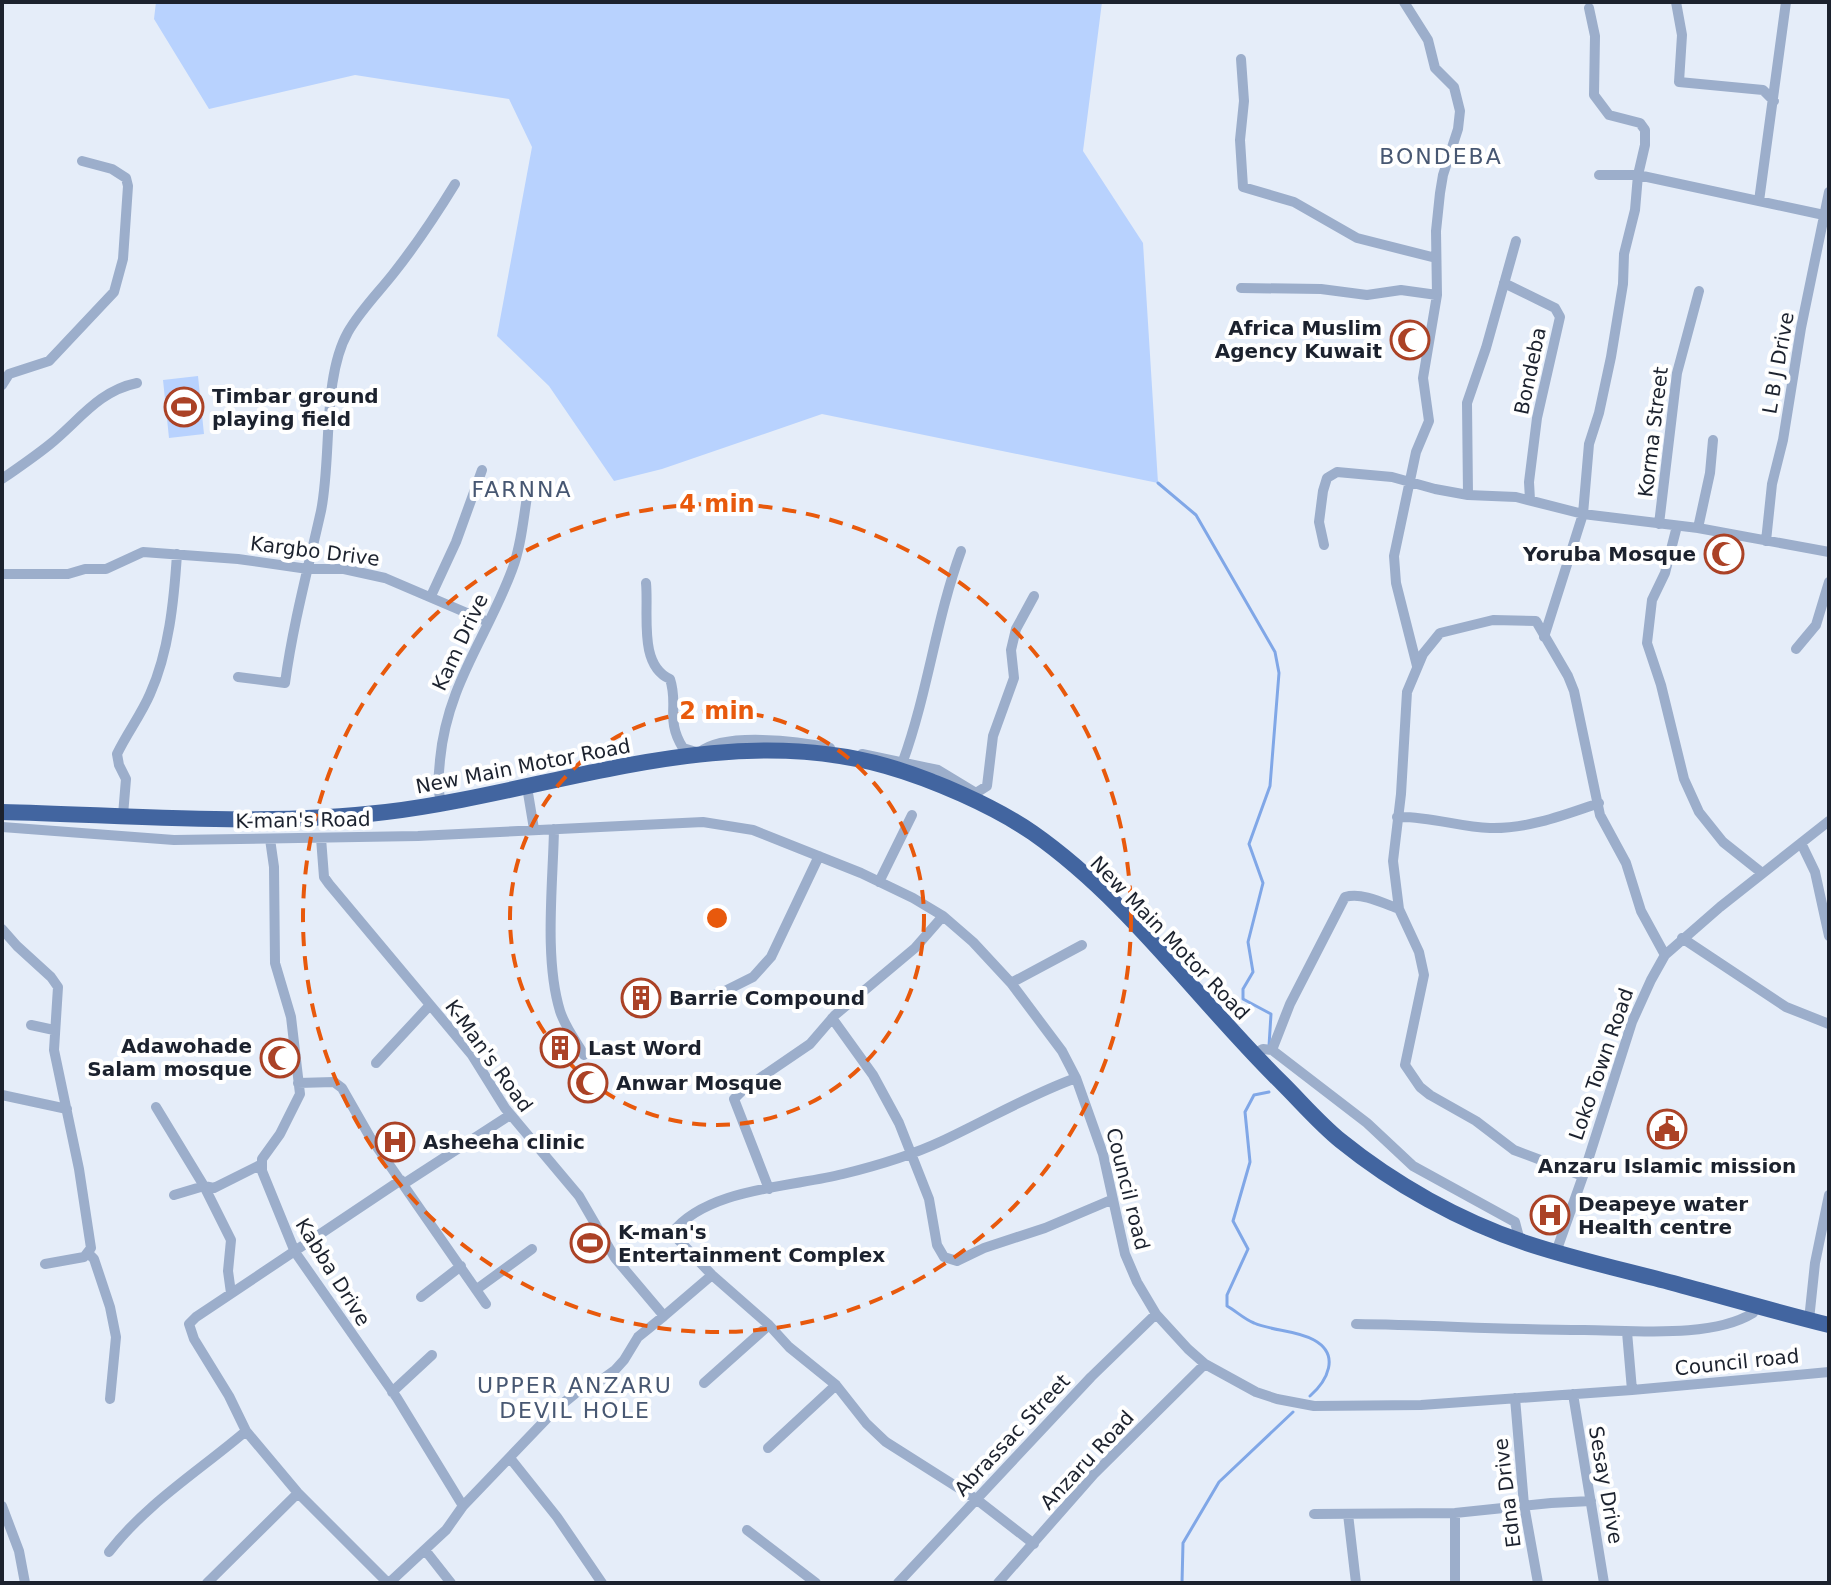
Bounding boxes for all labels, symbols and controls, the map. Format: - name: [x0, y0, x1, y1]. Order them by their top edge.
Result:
- district label: BONDEBA: [1379, 144, 1503, 169]
- street label: L B J Drive: [1757, 310, 1799, 416]
- place label: Africa Muslim Agency Kuwait: [1215, 316, 1382, 363]
- mosque icon: Africa Muslim Agency Kuwait: [1389, 319, 1431, 361]
- street label: Bondeba: [1509, 325, 1551, 417]
- street label: Korma Street: [1633, 365, 1673, 499]
- place label: Timbar ground playing field: [212, 384, 379, 431]
- sports icon: Timbar ground playing field: [163, 386, 205, 428]
- district label: FARNNA: [472, 477, 572, 502]
- text: 4 min: [679, 490, 755, 518]
- street label: Kargbo Drive: [249, 531, 381, 571]
- mosque icon: Yoruba Mosque: [1703, 533, 1745, 575]
- place label: Yoruba Mosque: [1522, 542, 1696, 566]
- street label: Kam Drive: [427, 590, 493, 694]
- text: 2 min: [679, 697, 755, 725]
- street label: New Main Motor Road: [414, 733, 632, 799]
- street label: K-man's Road: [235, 807, 371, 833]
- street label: New Main Motor Road: [1086, 851, 1254, 1025]
- centre of rings: [703, 904, 731, 932]
- building icon: Barrie Compound: [620, 977, 662, 1019]
- street label: Loko Town Road: [1564, 985, 1638, 1143]
- place label: Barrie Compound: [669, 986, 865, 1010]
- street label: K-Man's Road: [440, 995, 538, 1117]
- building icon: Last Word: [539, 1027, 581, 1069]
- place label: Adawohade Salam mosque: [87, 1034, 252, 1081]
- place label: Last Word: [588, 1036, 702, 1060]
- mosque icon: Adawohade Salam mosque: [259, 1037, 301, 1079]
- mosque icon: Anwar Mosque: [567, 1062, 609, 1104]
- place label: Anwar Mosque: [616, 1071, 782, 1095]
- public building icon: Anzaru Islamic mission: [1646, 1108, 1688, 1150]
- hospital icon: Asheeha clinic: [374, 1121, 416, 1163]
- street label: Council road: [1101, 1125, 1155, 1253]
- place label: Asheeha clinic: [423, 1130, 585, 1154]
- place label: Anzaru Islamic mission: [1538, 1154, 1796, 1178]
- place label: Deapeye water Health centre: [1578, 1192, 1748, 1239]
- hospital icon: Deapeye water Health centre: [1529, 1194, 1571, 1236]
- street label: Kabba Drive: [290, 1214, 376, 1330]
- place label: K-man's Entertainment Complex: [618, 1220, 885, 1267]
- sports icon: K-man's Entertainment Complex: [569, 1222, 611, 1264]
- street label: Council road: [1674, 1344, 1800, 1380]
- street label: Abrassac Street: [949, 1369, 1075, 1501]
- district label: UPPER ANZARU DEVIL HOLE: [477, 1373, 673, 1423]
- street label: Anzaru Road: [1035, 1406, 1139, 1514]
- street label: Sesay Drive: [1584, 1424, 1628, 1546]
- street label: Edna Drive: [1488, 1437, 1526, 1549]

